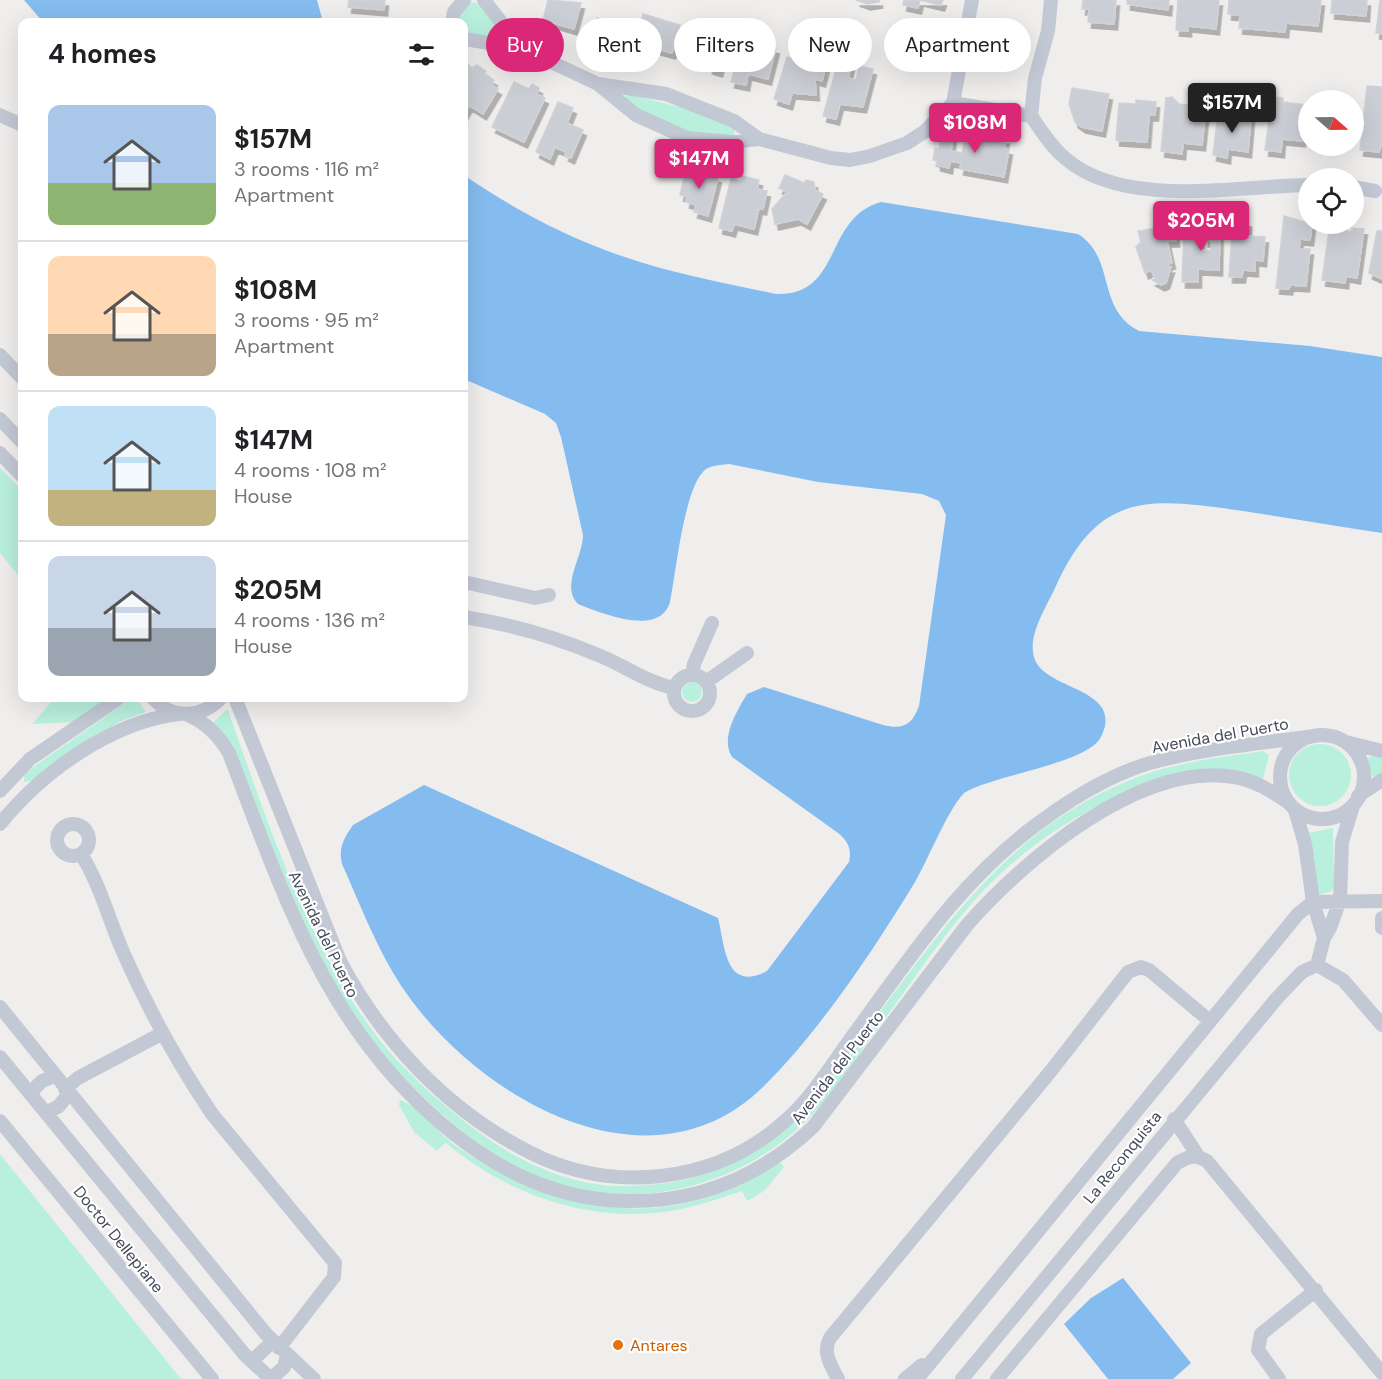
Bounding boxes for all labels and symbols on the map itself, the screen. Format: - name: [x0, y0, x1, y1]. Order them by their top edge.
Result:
- pin: $157M: [1190, 83, 1274, 134]
- north arrow: [1298, 90, 1364, 156]
- pin: $108M: [933, 103, 1017, 154]
- pin: $147M: [657, 139, 741, 190]
- pin: $205M: [1159, 201, 1243, 252]
- street label: Avenida del Puerto: [1150, 713, 1290, 758]
- street label: Avenida del Puerto: [284, 867, 363, 1001]
- street label: Avenida del Puerto: [786, 1006, 888, 1128]
- street label: La Reconquista: [1079, 1107, 1166, 1208]
- street label: Doctor Dellepiane: [69, 1181, 168, 1297]
- place label: Antares: [630, 1335, 688, 1356]
- marker: Antares: [611, 1338, 625, 1352]

